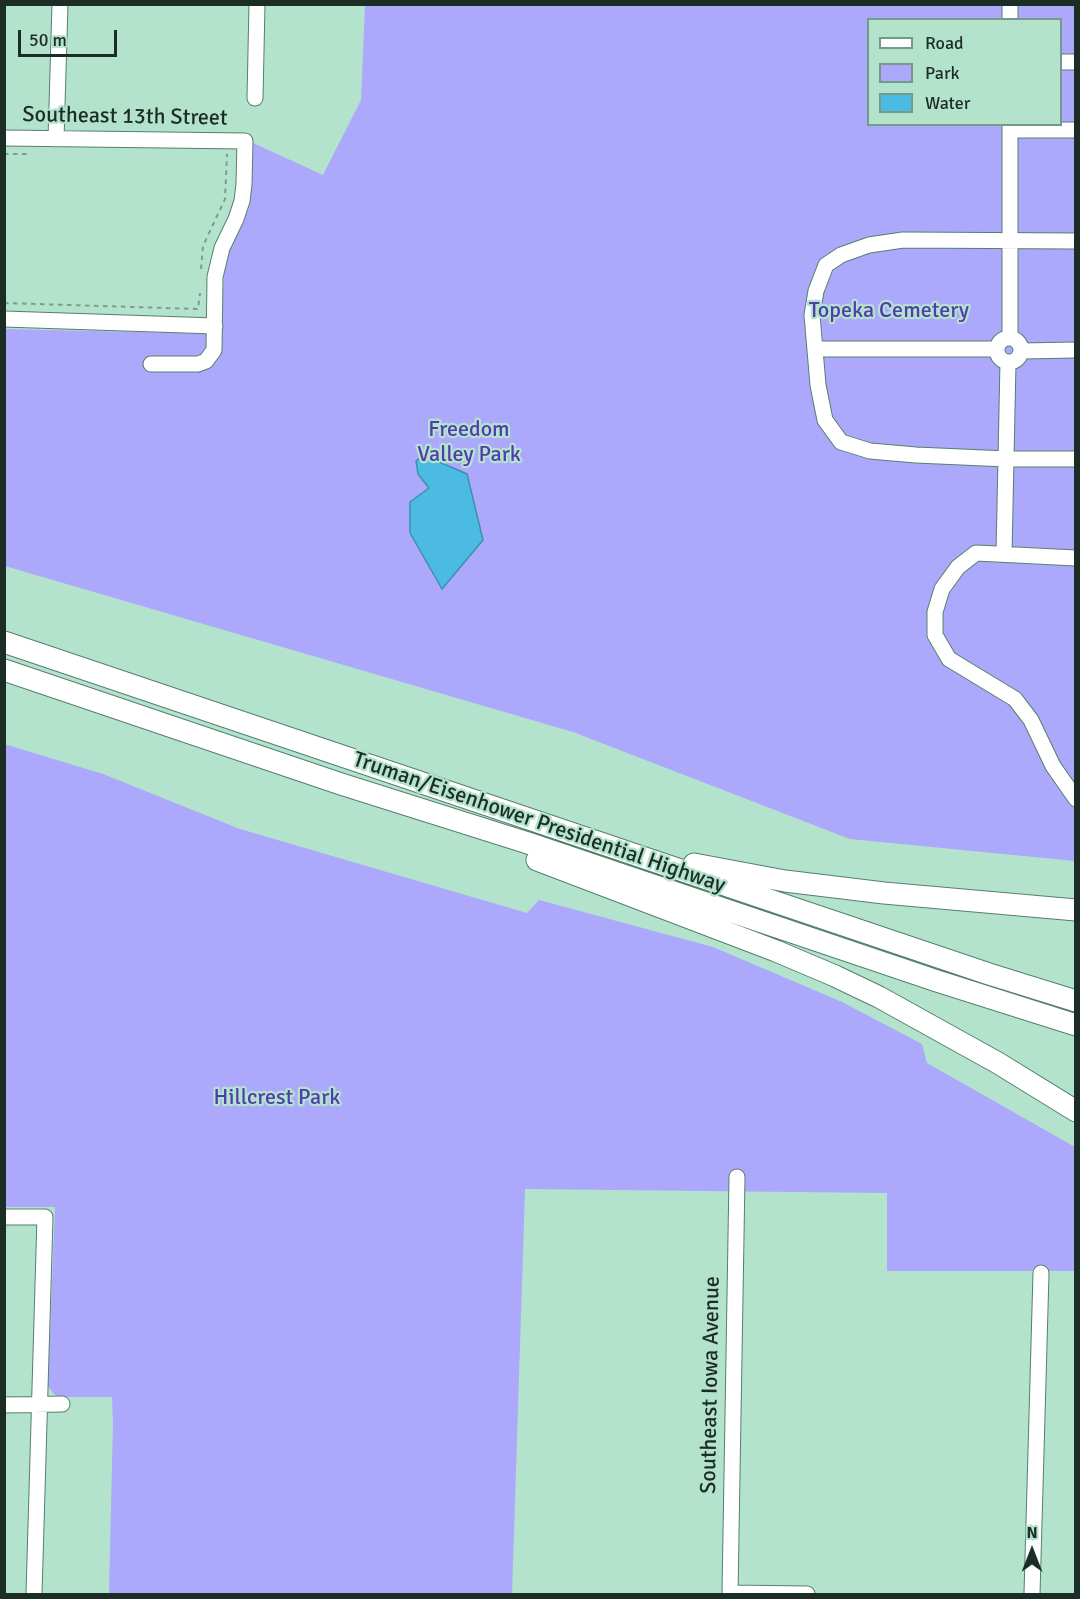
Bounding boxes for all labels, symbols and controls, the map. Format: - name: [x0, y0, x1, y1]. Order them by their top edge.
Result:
- scale bar: [21, 18, 120, 56]
- legend: [867, 18, 1062, 126]
- text: 50 m: [29, 29, 67, 51]
- text: Road: [925, 32, 964, 54]
- text: Park: [925, 62, 960, 84]
- text: Water: [925, 92, 970, 114]
- street label: Southeast 13th Street: [22, 102, 228, 132]
- park label: Topeka Cemetery: [809, 298, 969, 324]
- park label: Freedom Valley Park: [417, 417, 521, 469]
- street label: Truman/Eisenhower Presidential Highway: [349, 747, 729, 899]
- park label: Hillcrest Park: [214, 1085, 340, 1111]
- street label: Southeast Iowa Avenue: [696, 1276, 726, 1494]
- north arrow: [1002, 1521, 1062, 1581]
- text: N: [1026, 1523, 1038, 1543]

